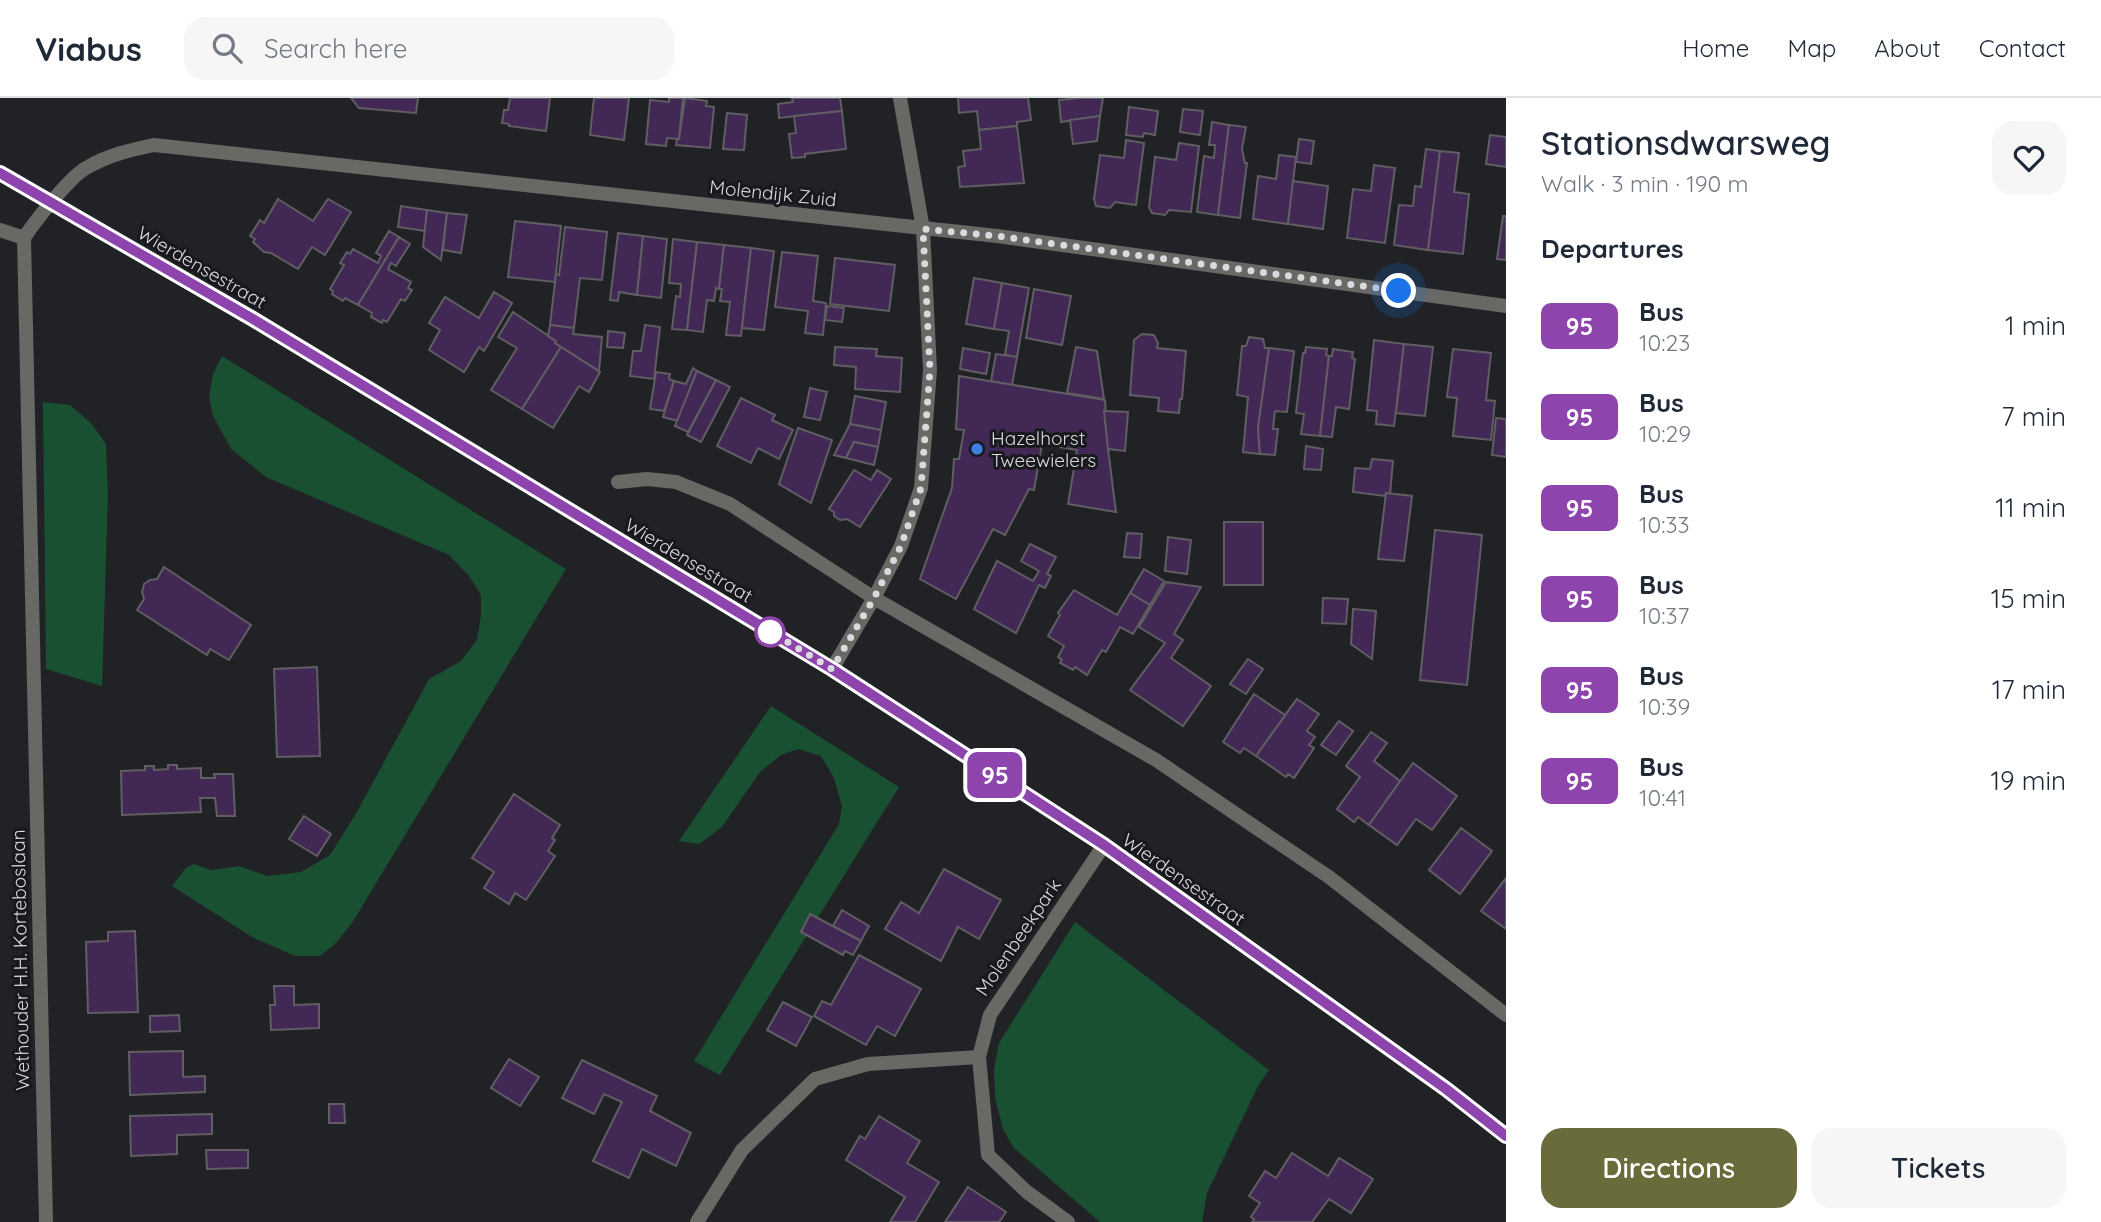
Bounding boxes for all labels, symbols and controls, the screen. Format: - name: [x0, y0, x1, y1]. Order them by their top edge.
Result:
- search box: [184, 17, 674, 80]
- text: Viabus: [35, 28, 142, 69]
- icon: search: [208, 29, 246, 67]
- text: Search here: [264, 32, 407, 65]
- text: Home: [1682, 33, 1749, 63]
- text: Map: [1787, 33, 1836, 63]
- text: About: [1874, 33, 1941, 63]
- text: Contact: [1979, 33, 2066, 63]
- button: heart: [1992, 121, 2066, 195]
- text: Stationsdwarsweg: [1541, 122, 1830, 163]
- text: Walk · 3 min · 190 m: [1541, 169, 1748, 198]
- street label: Molendijk Zuid: [708, 174, 838, 212]
- street label: Wierdensestraat: [133, 220, 271, 314]
- text: Departures: [1541, 232, 1684, 265]
- your location: [1381, 273, 1416, 308]
- text: Bus: [1639, 295, 1684, 328]
- text: 1 min: [2005, 309, 2066, 342]
- text: 95: [1566, 311, 1593, 341]
- text: 10:23: [1639, 328, 1690, 357]
- text: Bus: [1639, 386, 1684, 419]
- text: 7 min: [2001, 400, 2066, 433]
- text: 95: [1566, 402, 1593, 432]
- text: 10:29: [1639, 419, 1691, 448]
- place label: Hazelhorst Tweewielers: [991, 426, 1096, 472]
- marker: Hazelhorst Tweewielers: [969, 441, 985, 457]
- text: Bus: [1639, 477, 1684, 510]
- text: 11 min: [1995, 491, 2066, 524]
- text: 95: [1566, 493, 1593, 523]
- text: 10:33: [1639, 510, 1690, 539]
- street label: Wierdensestraat: [621, 512, 757, 608]
- text: Bus: [1639, 568, 1684, 601]
- text: 15 min: [1991, 582, 2066, 615]
- text: 95: [1566, 584, 1593, 614]
- text: 10:37: [1639, 601, 1689, 630]
- unlabelled marker: [755, 617, 785, 647]
- text: Bus: [1639, 659, 1684, 692]
- text: 17 min: [1992, 673, 2066, 706]
- text: 95: [1566, 675, 1593, 705]
- text: 10:39: [1639, 692, 1690, 721]
- text: Bus: [1639, 750, 1684, 783]
- line badge: 95: [964, 752, 1026, 798]
- text: 95: [981, 760, 1009, 790]
- text: 19 min: [1990, 764, 2066, 797]
- text: 95: [1566, 766, 1593, 796]
- text: 10:41: [1639, 783, 1686, 812]
- street label: Wierdensestraat: [1118, 828, 1250, 930]
- street label: Wethouder H.H. Korteboslaan: [6, 829, 34, 1091]
- street label: Molenbeekpark: [970, 874, 1066, 1000]
- button: Directions: [1541, 1128, 1797, 1208]
- button: Tickets: [1811, 1128, 2066, 1208]

